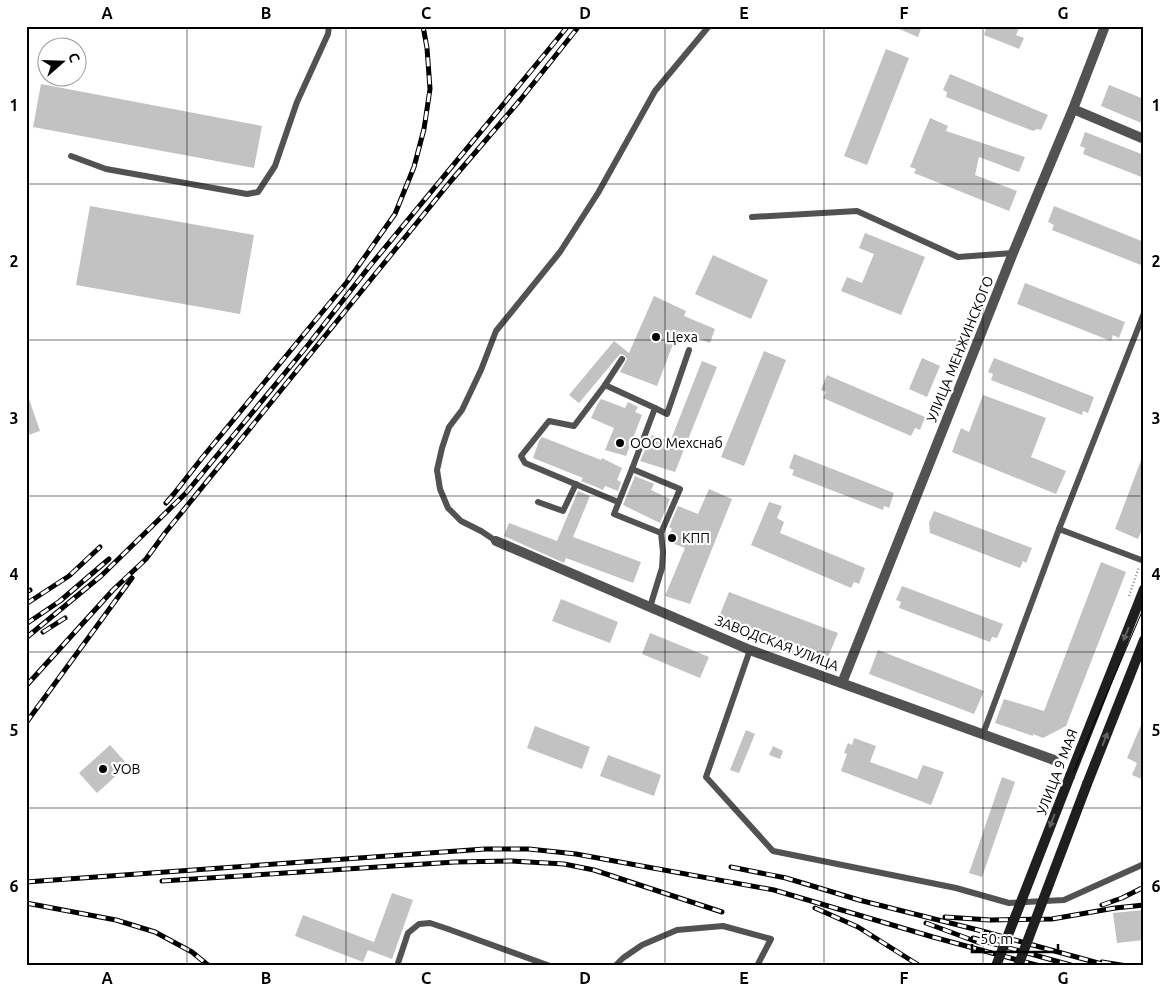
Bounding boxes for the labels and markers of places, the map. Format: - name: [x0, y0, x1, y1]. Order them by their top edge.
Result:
- place label: Цеха: [666, 329, 698, 345]
- marker: Цеха: [650, 331, 662, 343]
- place label: ООО Мехснаб: [630, 435, 723, 451]
- marker: ООО Мехснаб: [614, 437, 626, 449]
- place label: КПП: [682, 530, 710, 546]
- marker: КПП: [666, 532, 678, 544]
- place label: УОВ: [113, 761, 141, 777]
- marker: УОВ: [97, 763, 109, 775]

